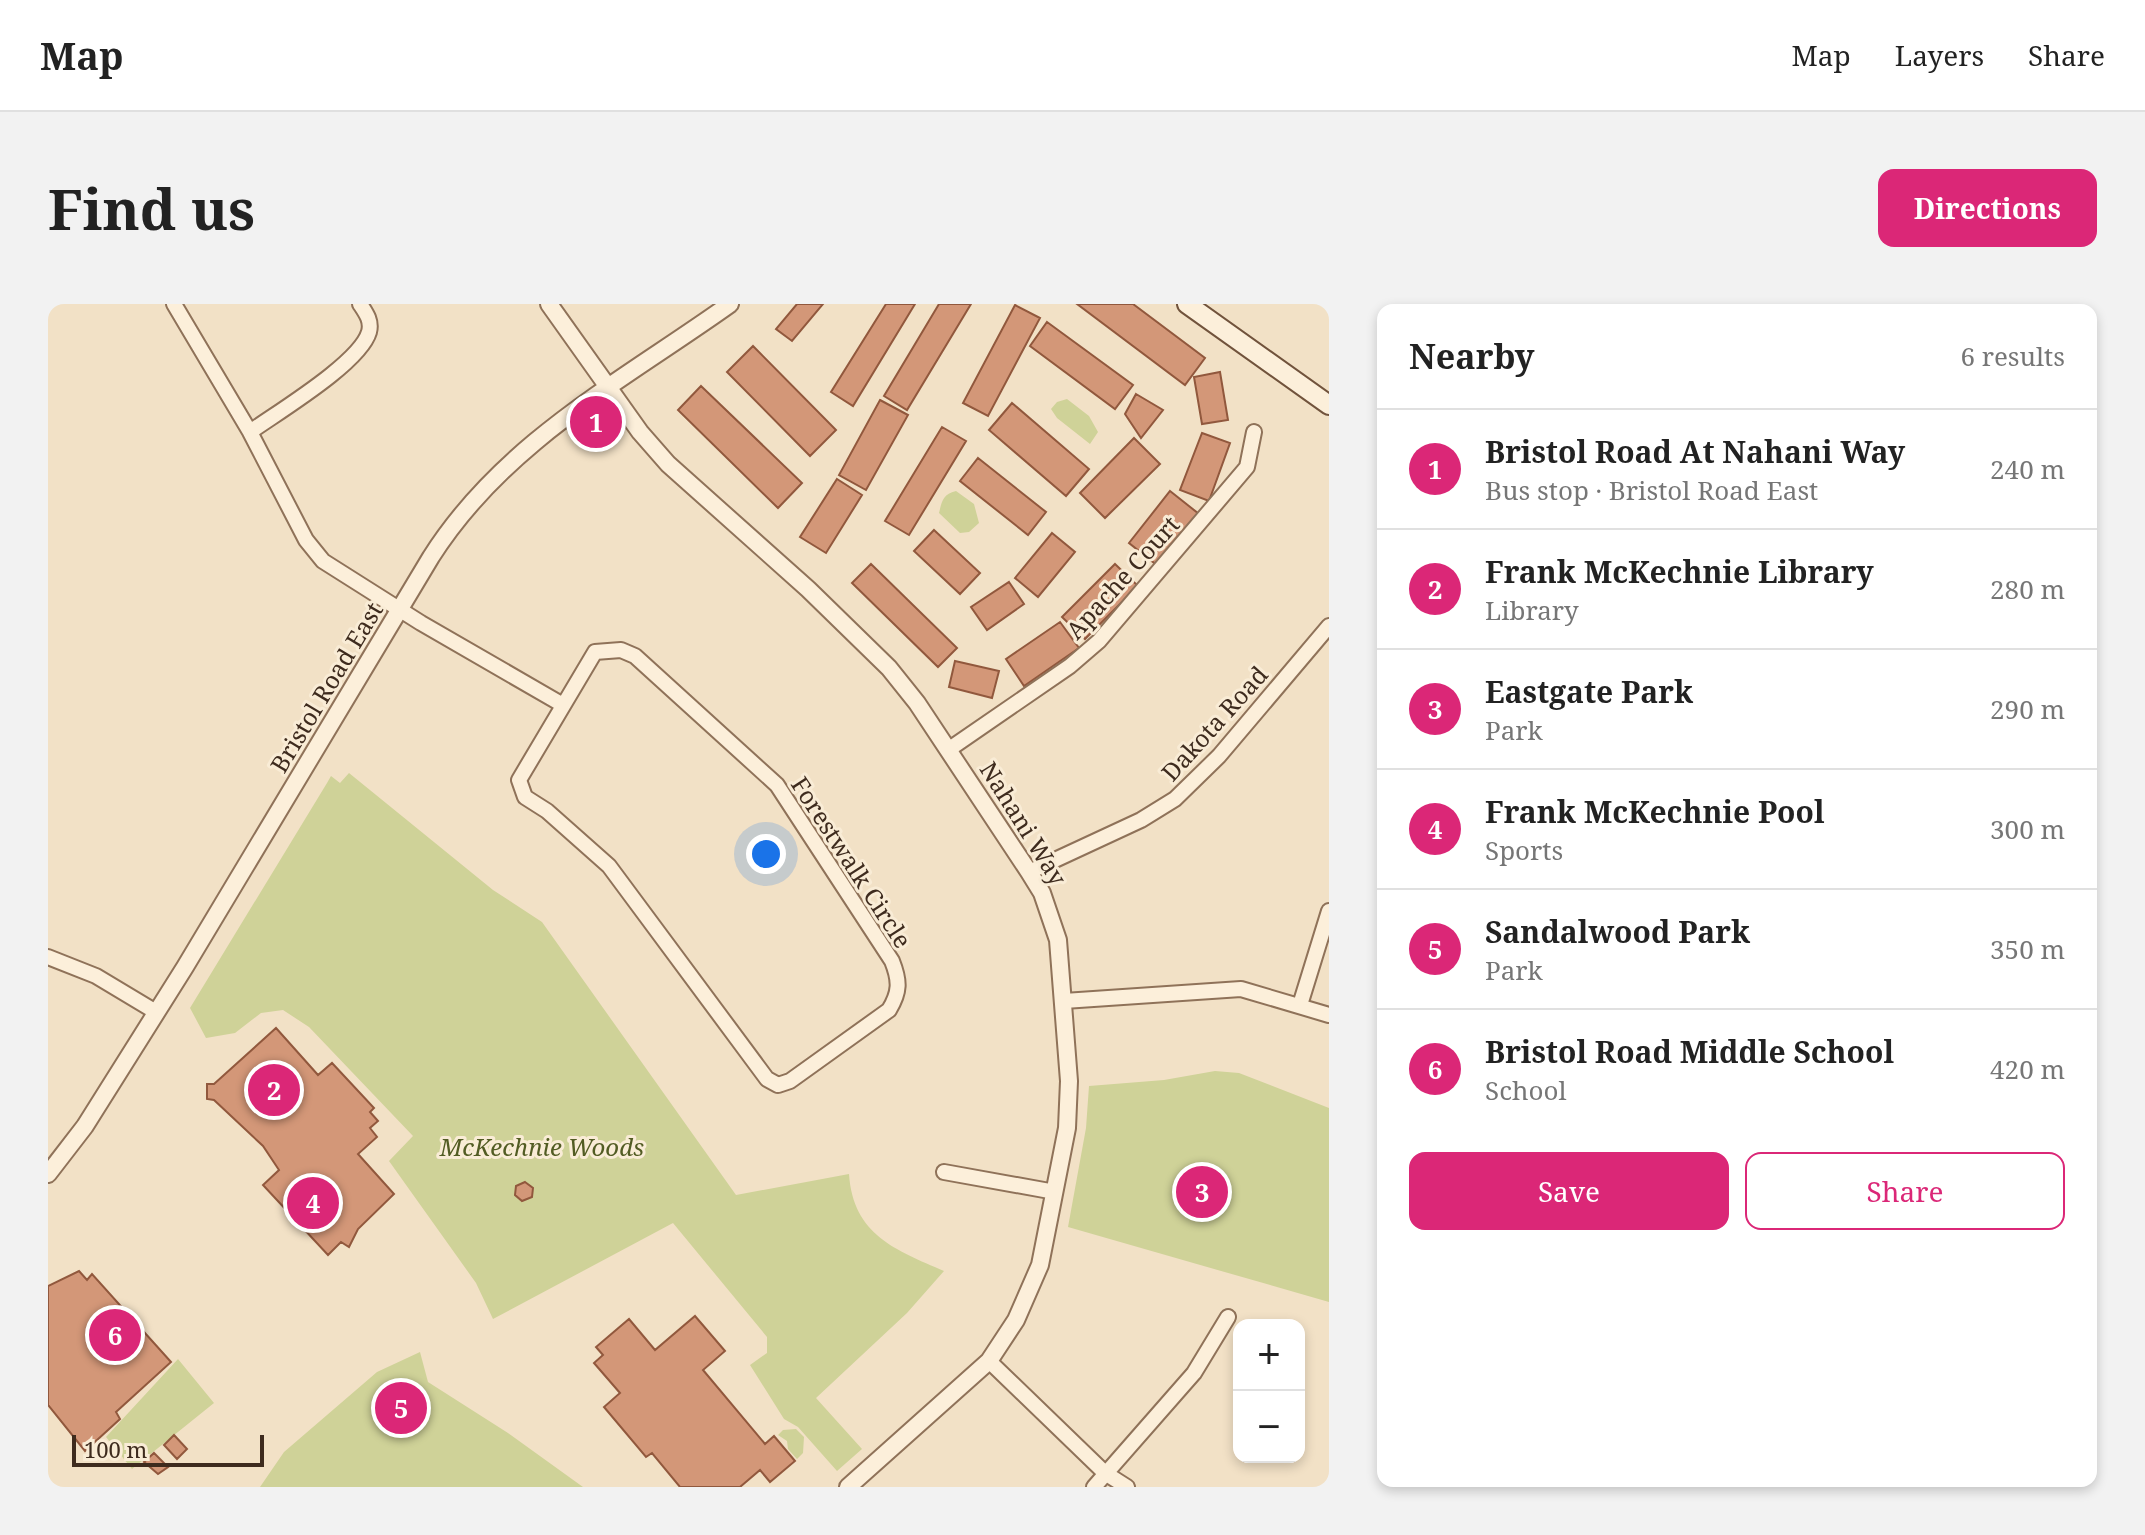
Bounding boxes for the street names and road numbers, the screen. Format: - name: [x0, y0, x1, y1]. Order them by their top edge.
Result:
- street label: Apache Court: [1058, 508, 1186, 646]
- street label: Bristol Road East: [262, 596, 390, 778]
- street label: Dakota Road: [1153, 658, 1275, 788]
- street label: Nahani Way: [973, 755, 1075, 891]
- street label: Forestwalk Circle: [784, 770, 920, 954]

